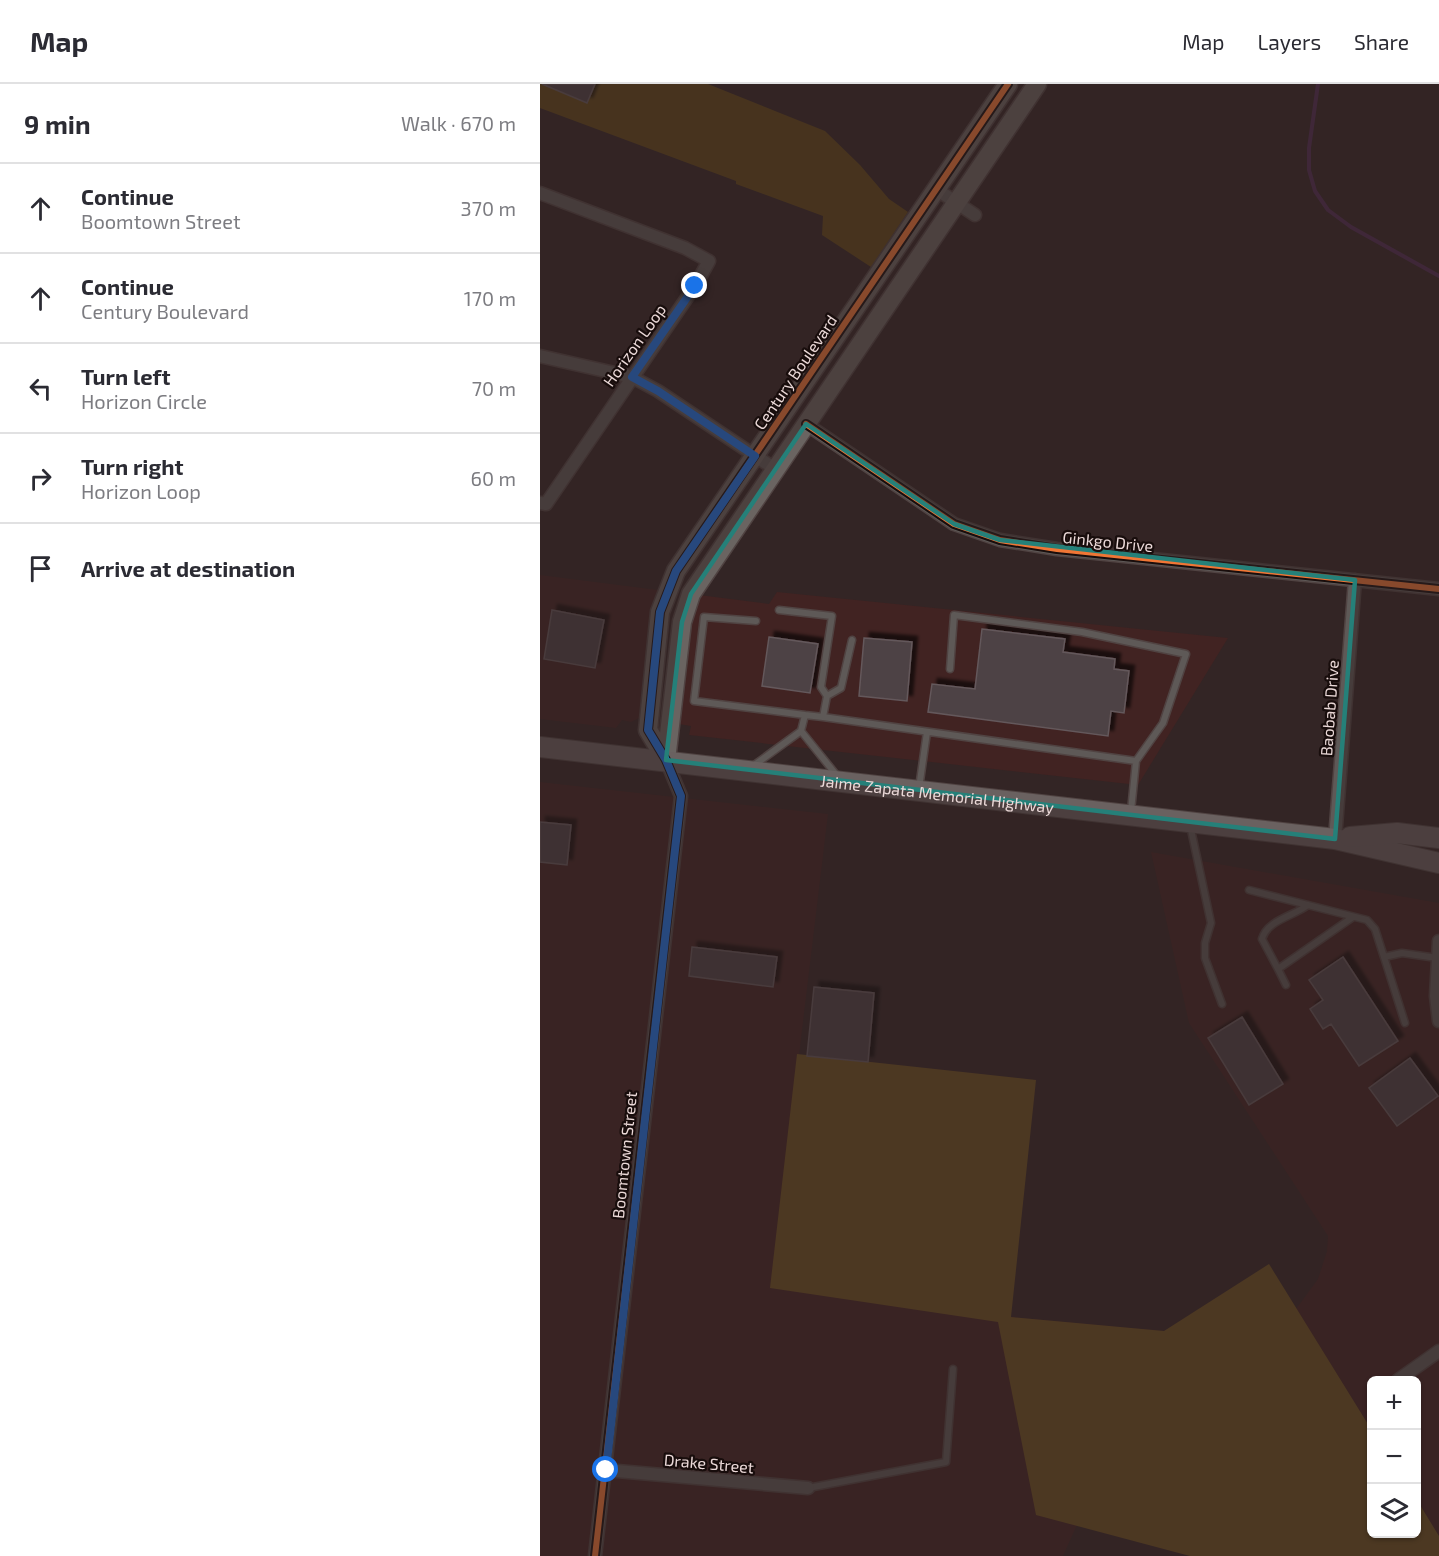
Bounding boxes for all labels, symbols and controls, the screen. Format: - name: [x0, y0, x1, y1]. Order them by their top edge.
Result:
- text: Map: [30, 24, 88, 58]
- text: Map: [1182, 29, 1224, 54]
- text: Layers: [1257, 29, 1321, 54]
- text: Share: [1354, 29, 1409, 54]
- text: 9 min: [24, 108, 91, 139]
- text: Walk · 670 m: [401, 111, 516, 135]
- text: Continue: [81, 183, 174, 209]
- icon: ahead: [24, 192, 57, 225]
- text: 370 m: [461, 196, 516, 220]
- text: Boomtown Street: [81, 209, 241, 233]
- route end: [681, 272, 707, 298]
- text: Continue: [81, 273, 174, 299]
- icon: ahead: [24, 282, 57, 315]
- text: 170 m: [464, 286, 516, 310]
- text: Century Boulevard: [81, 299, 249, 323]
- street label: Horizon Loop: [599, 300, 669, 390]
- street label: Century Boulevard: [750, 311, 840, 433]
- text: Turn left: [81, 363, 170, 389]
- icon: left: [24, 372, 57, 405]
- text: 70 m: [472, 376, 516, 400]
- text: Horizon Circle: [81, 389, 207, 413]
- text: Turn right: [81, 453, 183, 479]
- icon: right: [24, 462, 57, 495]
- text: 60 m: [471, 466, 516, 490]
- text: Horizon Loop: [81, 479, 201, 503]
- street label: Ginkgo Drive: [1062, 527, 1154, 555]
- icon: arrive: [24, 552, 57, 585]
- text: Arrive at destination: [81, 555, 295, 581]
- street label: Baobab Drive: [1316, 659, 1342, 757]
- street label: Jaime Zapata Memorial Highway: [820, 770, 1056, 816]
- street label: Boomtown Street: [608, 1090, 640, 1220]
- map controls: [1367, 1376, 1421, 1538]
- button: +: [1367, 1376, 1421, 1430]
- button: −: [1367, 1430, 1421, 1484]
- street label: Drake Street: [663, 1450, 755, 1476]
- route start: [592, 1456, 618, 1482]
- button: layers: [1367, 1484, 1421, 1538]

